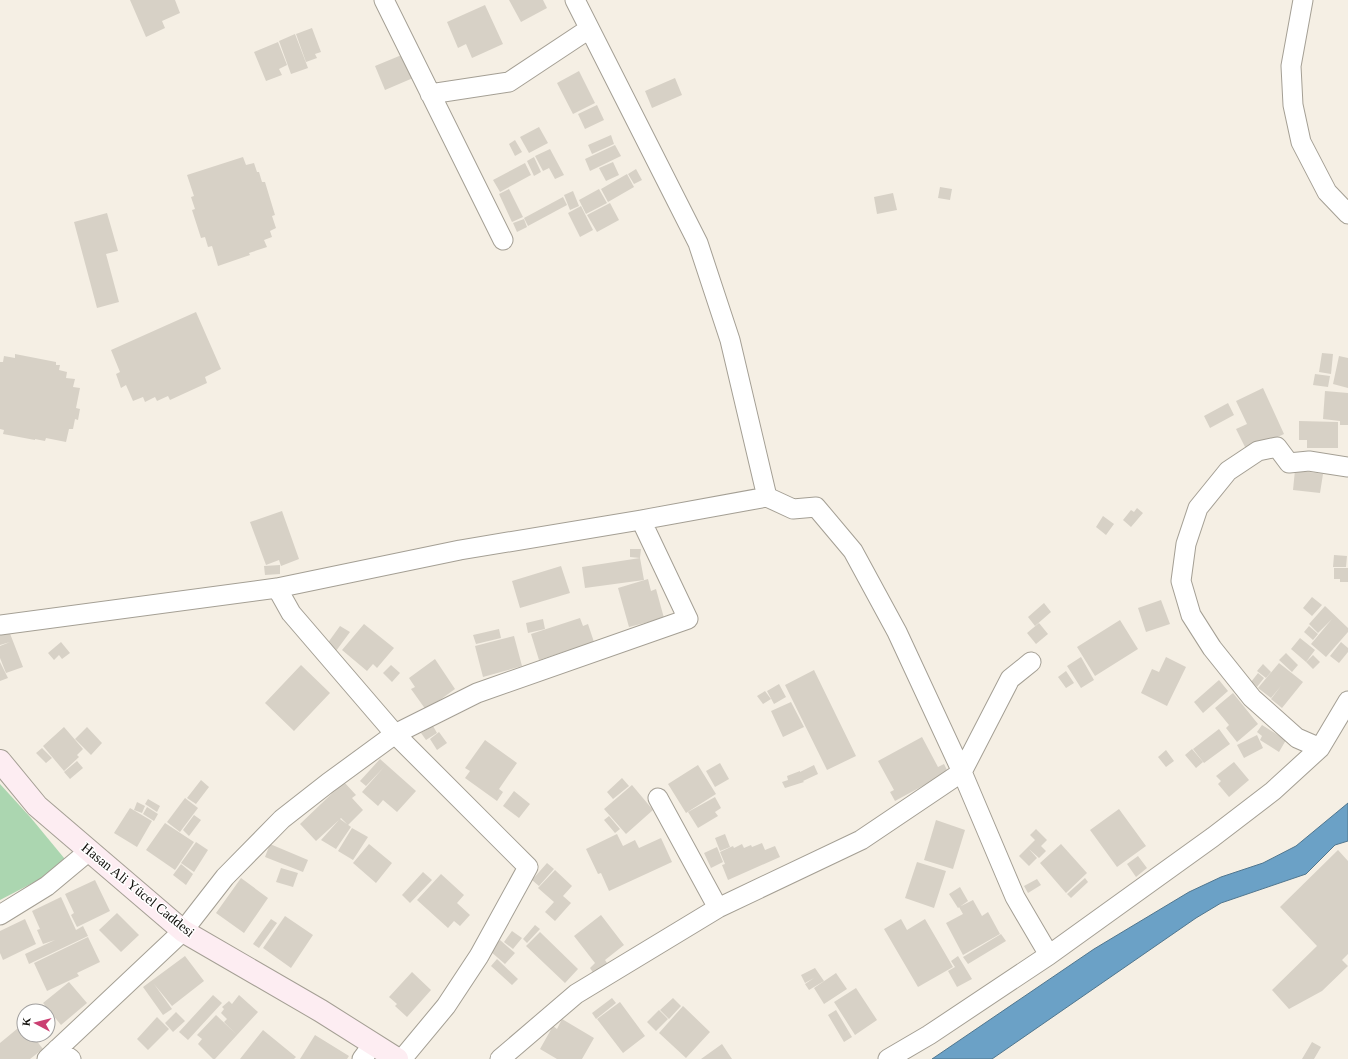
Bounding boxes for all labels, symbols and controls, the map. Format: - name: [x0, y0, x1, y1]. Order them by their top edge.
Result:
- street label: Hasan Ali Yücel Caddesi: [79, 840, 197, 940]
- north arrow: [16, 1003, 56, 1043]
- text: K: [20, 1016, 33, 1027]

